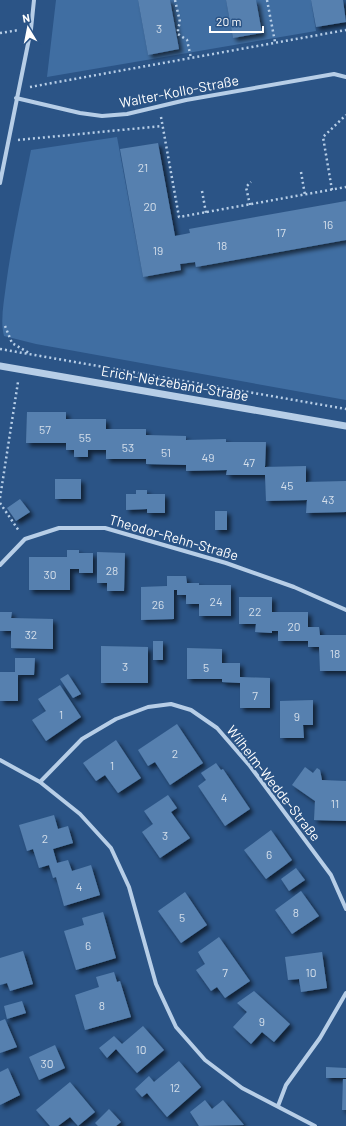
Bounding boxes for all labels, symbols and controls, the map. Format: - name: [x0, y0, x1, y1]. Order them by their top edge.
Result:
- north arrow: [8, 8, 48, 48]
- scale bar: [210, 8, 263, 34]
- text: N: [21, 11, 31, 25]
- text: 20 m: [216, 14, 242, 28]
- house number: 3: [156, 21, 162, 35]
- street label: Walter-Kollo-Straße: [118, 71, 240, 111]
- house number: 21: [138, 160, 148, 174]
- house number: 20: [143, 199, 157, 213]
- house number: 16: [323, 217, 333, 231]
- house number: 17: [276, 225, 286, 239]
- house number: 18: [217, 238, 227, 252]
- house number: 19: [153, 243, 163, 257]
- street label: Erich-Netzeband-Straße: [100, 362, 250, 404]
- house number: 57: [39, 422, 51, 436]
- house number: 55: [79, 430, 91, 444]
- house number: 53: [122, 440, 134, 454]
- house number: 51: [161, 445, 171, 459]
- house number: 49: [202, 450, 214, 464]
- house number: 47: [243, 455, 255, 469]
- house number: 45: [281, 478, 293, 492]
- house number: 43: [322, 492, 334, 506]
- street label: Theodor-Rehn-Straße: [107, 510, 241, 564]
- house number: 28: [106, 563, 118, 577]
- house number: 30: [44, 567, 56, 581]
- house number: 24: [209, 594, 223, 608]
- house number: 26: [152, 597, 164, 611]
- house number: 22: [249, 604, 261, 618]
- house number: 20: [287, 619, 301, 633]
- house number: 32: [25, 627, 37, 641]
- house number: 18: [330, 646, 340, 660]
- house number: 3: [122, 659, 128, 673]
- house number: 5: [203, 660, 209, 674]
- house number: 7: [252, 688, 258, 702]
- house number: 1: [59, 707, 63, 721]
- house number: 9: [294, 709, 300, 723]
- street label: Wilhelm-Wedde-Straße: [223, 722, 325, 844]
- house number: 2: [172, 746, 178, 760]
- house number: 1: [110, 758, 114, 772]
- house number: 4: [221, 790, 227, 804]
- house number: 11: [331, 796, 339, 810]
- house number: 3: [162, 828, 168, 842]
- house number: 2: [42, 831, 48, 845]
- house number: 6: [266, 847, 272, 861]
- house number: 4: [76, 879, 82, 893]
- house number: 8: [293, 905, 299, 919]
- house number: 5: [179, 910, 185, 924]
- house number: 6: [85, 938, 91, 952]
- house number: 7: [222, 965, 228, 979]
- house number: 10: [306, 965, 316, 979]
- house number: 8: [99, 998, 105, 1012]
- house number: 9: [259, 1014, 265, 1028]
- house number: 10: [136, 1042, 146, 1056]
- house number: 30: [41, 1056, 53, 1070]
- house number: 12: [170, 1080, 180, 1094]

